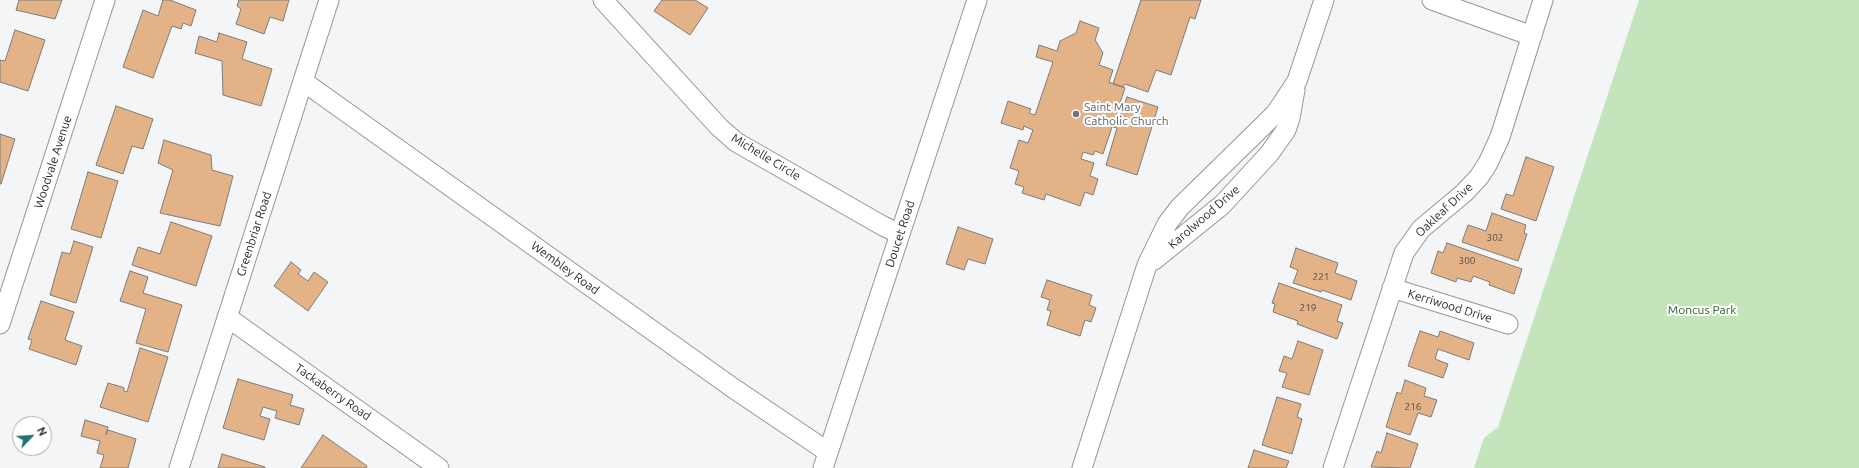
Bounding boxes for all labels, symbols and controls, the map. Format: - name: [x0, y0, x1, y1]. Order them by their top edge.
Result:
- place label: Saint Mary Catholic Church: [1084, 100, 1169, 128]
- marker: Saint Mary Catholic Church: [1071, 109, 1081, 119]
- street label: Woodvale Avenue: [31, 114, 75, 210]
- street label: Michelle Circle: [729, 131, 803, 183]
- street label: Oakleaf Drive: [1412, 180, 1476, 240]
- street label: Karolwood Drive: [1165, 182, 1243, 252]
- street label: Greenbriar Road: [234, 190, 274, 278]
- street label: Doucet Road: [882, 199, 918, 269]
- house number: 302: [1487, 232, 1503, 244]
- street label: Wembley Road: [528, 238, 602, 298]
- house number: 300: [1459, 255, 1475, 267]
- house number: 221: [1313, 271, 1329, 283]
- street label: Kerriwood Drive: [1406, 286, 1494, 326]
- house number: 219: [1300, 302, 1316, 314]
- park label: Moncus Park: [1668, 303, 1736, 317]
- street label: Tackaberry Road: [292, 360, 374, 424]
- house number: 216: [1405, 401, 1421, 413]
- north arrow: [12, 416, 52, 456]
- text: N: [35, 425, 49, 438]

